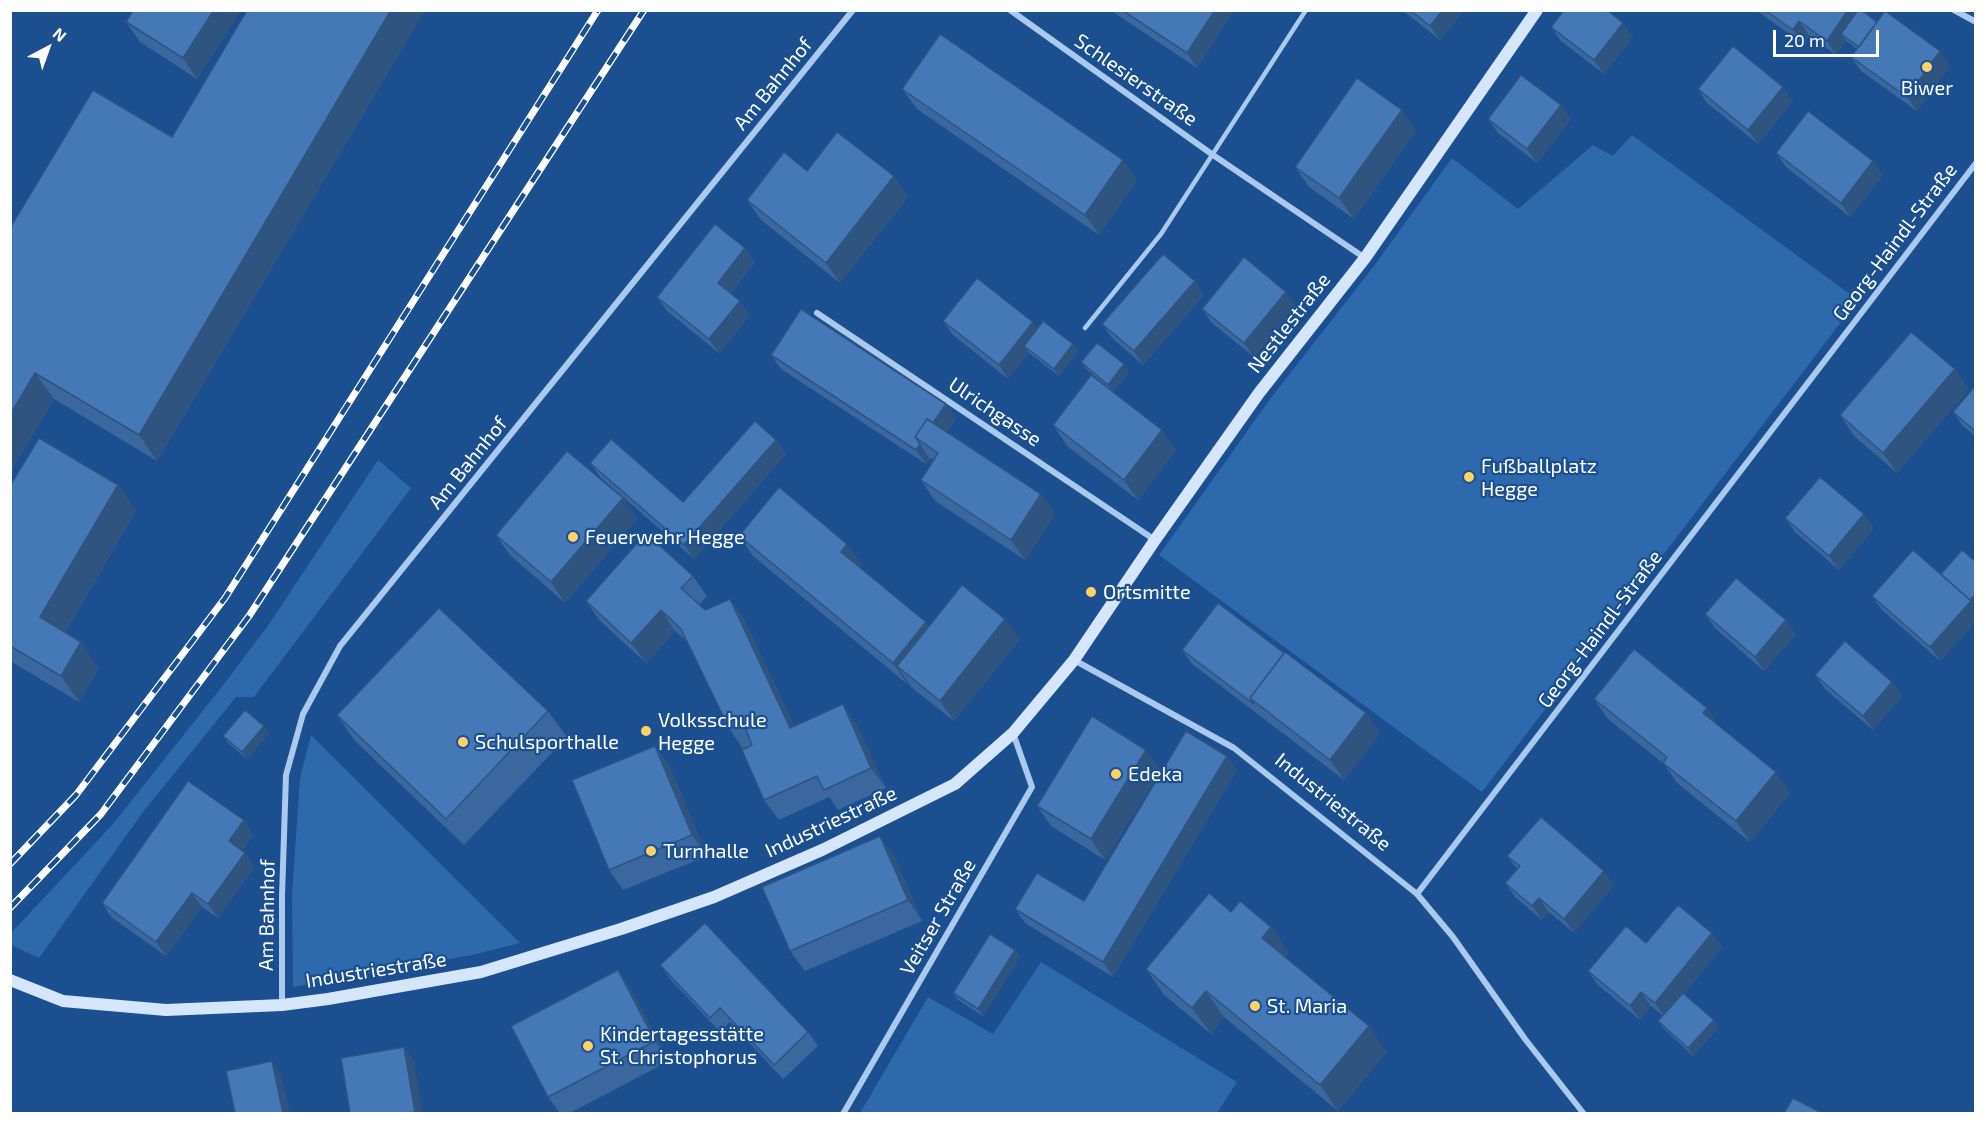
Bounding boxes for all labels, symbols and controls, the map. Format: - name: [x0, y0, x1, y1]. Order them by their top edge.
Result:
- north arrow: [18, 18, 78, 78]
- scale bar: [1776, 18, 1882, 56]
- text: N: [50, 23, 71, 45]
- street label: Schlesierstraße: [1070, 29, 1202, 131]
- text: 20 m: [1784, 29, 1825, 51]
- street label: Am Bahnhof: [729, 33, 817, 135]
- marker: Biwer: [1920, 60, 1934, 74]
- place label: Biwer: [1901, 76, 1953, 100]
- street label: Georg-Haindl-Straße: [1828, 158, 1962, 326]
- street label: Nestlestraße: [1243, 268, 1335, 378]
- street label: Ulrichgasse: [944, 372, 1046, 452]
- street label: Am Bahnhof: [424, 412, 512, 514]
- place label: Fußballplatz Hegge: [1481, 454, 1597, 501]
- marker: Fußballplatz Hegge: [1462, 470, 1476, 484]
- place label: Feuerwehr Hegge: [585, 525, 745, 549]
- marker: Feuerwehr Hegge: [566, 530, 580, 544]
- street label: Georg-Haindl-Straße: [1533, 545, 1667, 713]
- place label: Ortsmitte: [1103, 580, 1191, 604]
- marker: Ortsmitte: [1084, 585, 1098, 599]
- place label: Volksschule Hegge: [658, 708, 767, 755]
- marker: Volksschule Hegge: [639, 724, 653, 738]
- place label: Schulsporthalle: [475, 730, 619, 754]
- marker: Schulsporthalle: [456, 735, 470, 749]
- street label: Industriestraße: [1270, 748, 1396, 856]
- place label: Edeka: [1128, 762, 1183, 786]
- marker: Edeka: [1109, 767, 1123, 781]
- street label: Industriestraße: [761, 781, 901, 863]
- place label: Turnhalle: [663, 839, 749, 863]
- marker: Turnhalle: [644, 844, 658, 858]
- street label: Veitser Straße: [895, 855, 981, 979]
- street label: Am Bahnhof: [254, 859, 280, 971]
- street label: Industriestraße: [304, 947, 448, 993]
- place label: St. Maria: [1267, 994, 1347, 1018]
- marker: St. Maria: [1248, 999, 1262, 1013]
- place label: Kindertagesstätte St. Christophorus: [600, 1022, 764, 1069]
- marker: Kindertagesstätte St. Christophorus: [581, 1039, 595, 1053]

